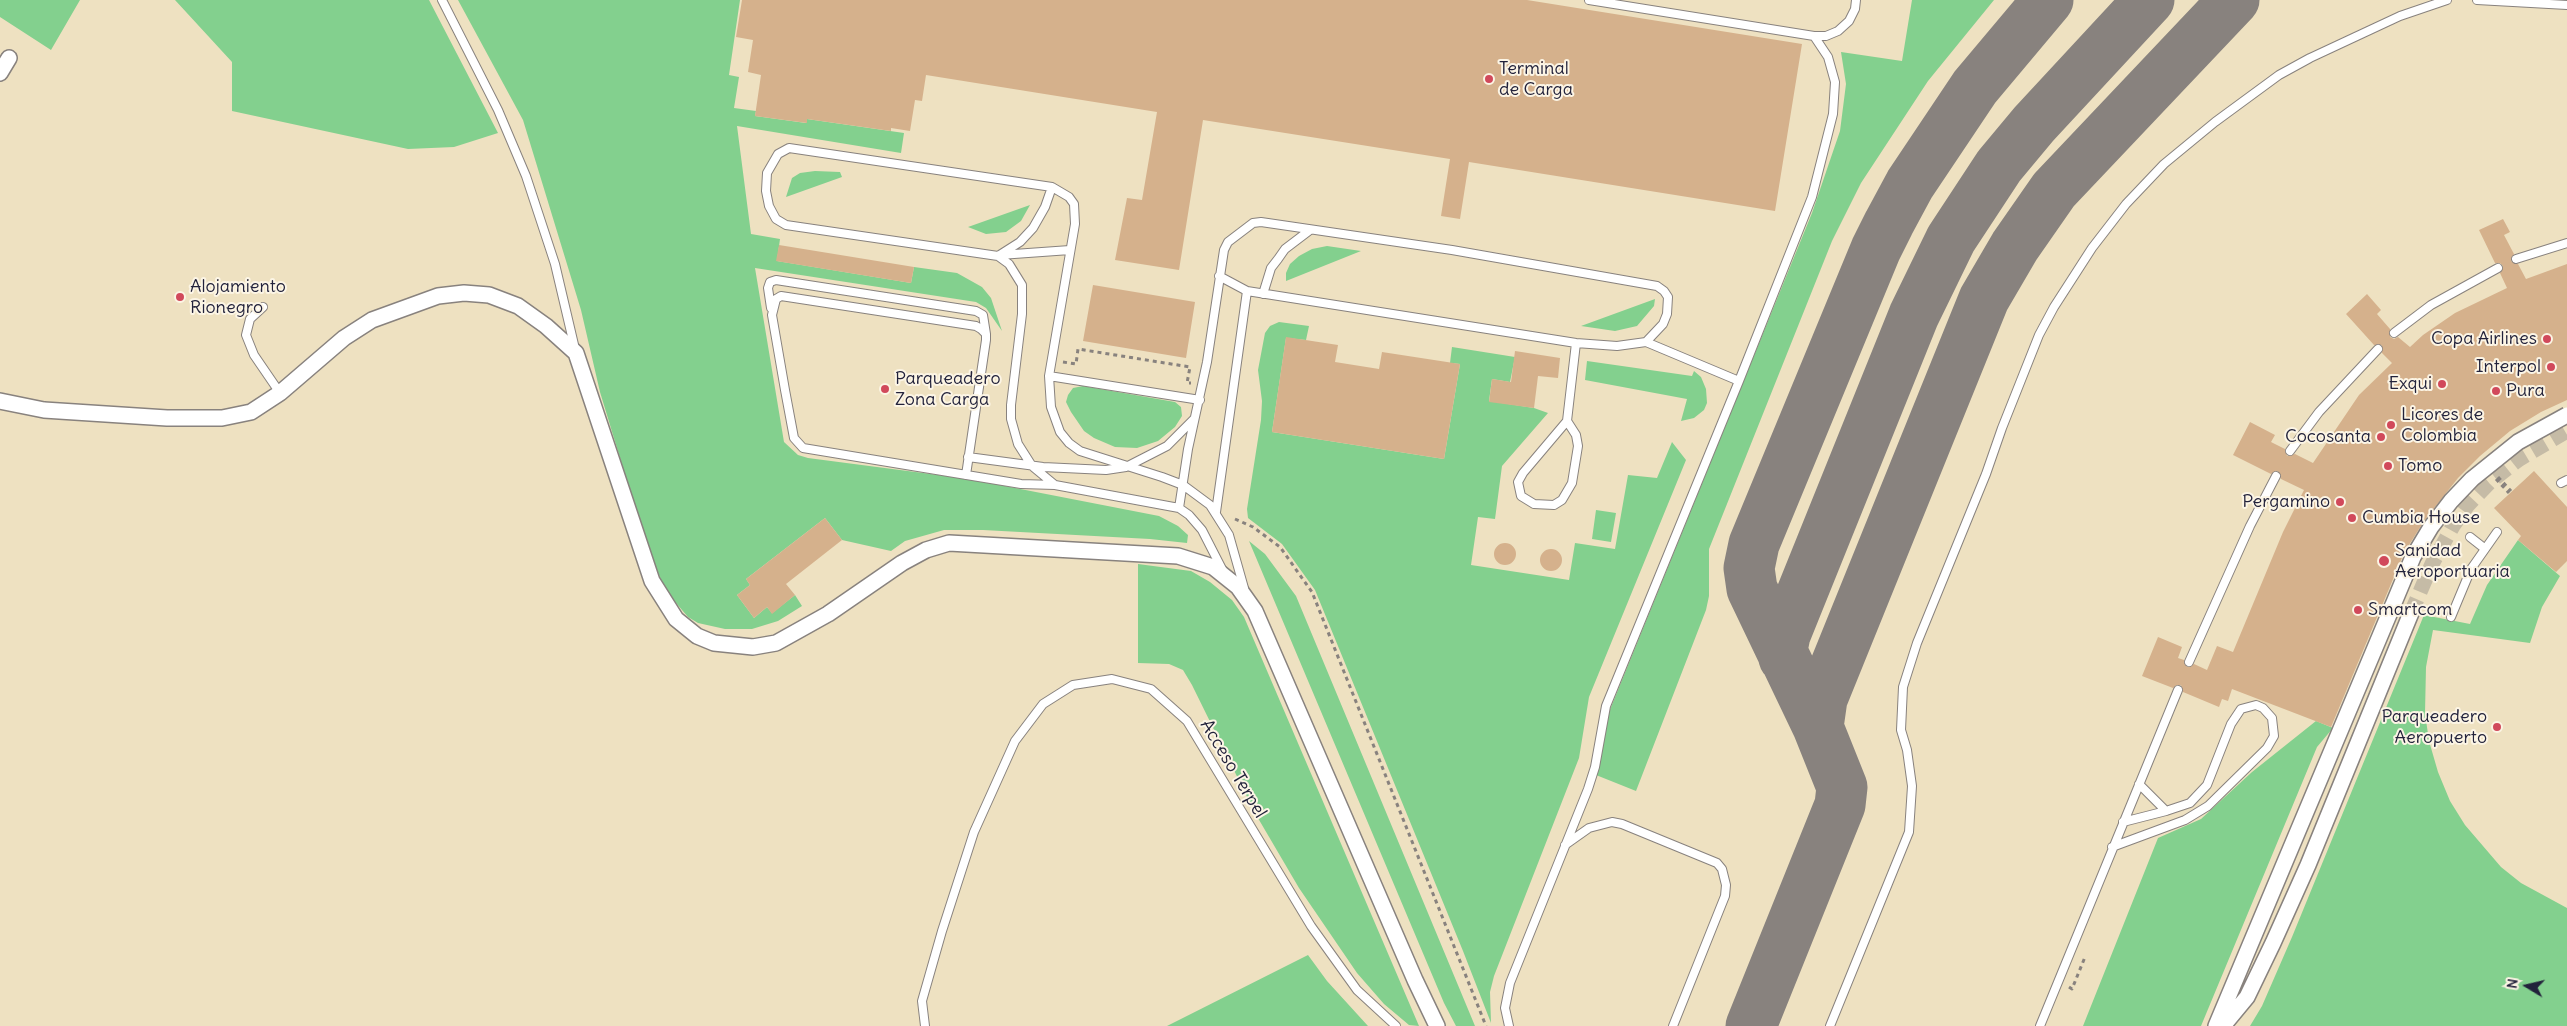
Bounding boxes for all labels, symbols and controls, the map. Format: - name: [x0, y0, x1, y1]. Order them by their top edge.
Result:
- place label: Terminal de Carga: [1499, 58, 1573, 100]
- marker: Terminal de Carga: [1483, 73, 1495, 85]
- place label: Alojamiento Rionegro: [190, 276, 286, 318]
- marker: Alojamiento Rionegro: [174, 291, 186, 303]
- place label: Copa Airlines: [2431, 328, 2537, 350]
- marker: Copa Airlines: [2541, 333, 2553, 345]
- place label: Interpol: [2476, 356, 2541, 378]
- marker: Interpol: [2545, 361, 2557, 373]
- place label: Parqueadero Zona Carga: [895, 368, 1001, 410]
- place label: Exqui: [2388, 373, 2432, 395]
- marker: Exqui: [2436, 378, 2448, 390]
- place label: Pura: [2506, 380, 2545, 402]
- marker: Parqueadero Zona Carga: [879, 383, 891, 395]
- marker: Pura: [2490, 385, 2502, 397]
- place label: Licores de Colombia: [2401, 404, 2483, 446]
- marker: Licores de Colombia: [2385, 419, 2397, 431]
- place label: Cocosanta: [2285, 426, 2371, 448]
- marker: Cocosanta: [2375, 431, 2387, 443]
- place label: Tomo: [2398, 455, 2442, 477]
- marker: Tomo: [2382, 460, 2394, 472]
- place label: Pergamino: [2242, 491, 2330, 513]
- marker: Pergamino: [2334, 496, 2346, 508]
- place label: Cumbia House: [2362, 507, 2480, 529]
- marker: Cumbia House: [2346, 512, 2358, 524]
- place label: Sanidad Aeroportuaria: [2395, 540, 2510, 582]
- marker: Sanidad Aeroportuaria: [2377, 554, 2391, 568]
- place label: Smartcom: [2368, 599, 2452, 621]
- marker: Smartcom: [2352, 604, 2364, 616]
- place label: Parqueadero Aeropuerto: [2381, 706, 2487, 749]
- street label: Acceso Terpel: [1195, 716, 1271, 822]
- marker: Parqueadero Aeropuerto: [2491, 721, 2503, 733]
- north arrow: [2502, 961, 2552, 1011]
- text: N: [2503, 977, 2522, 990]

